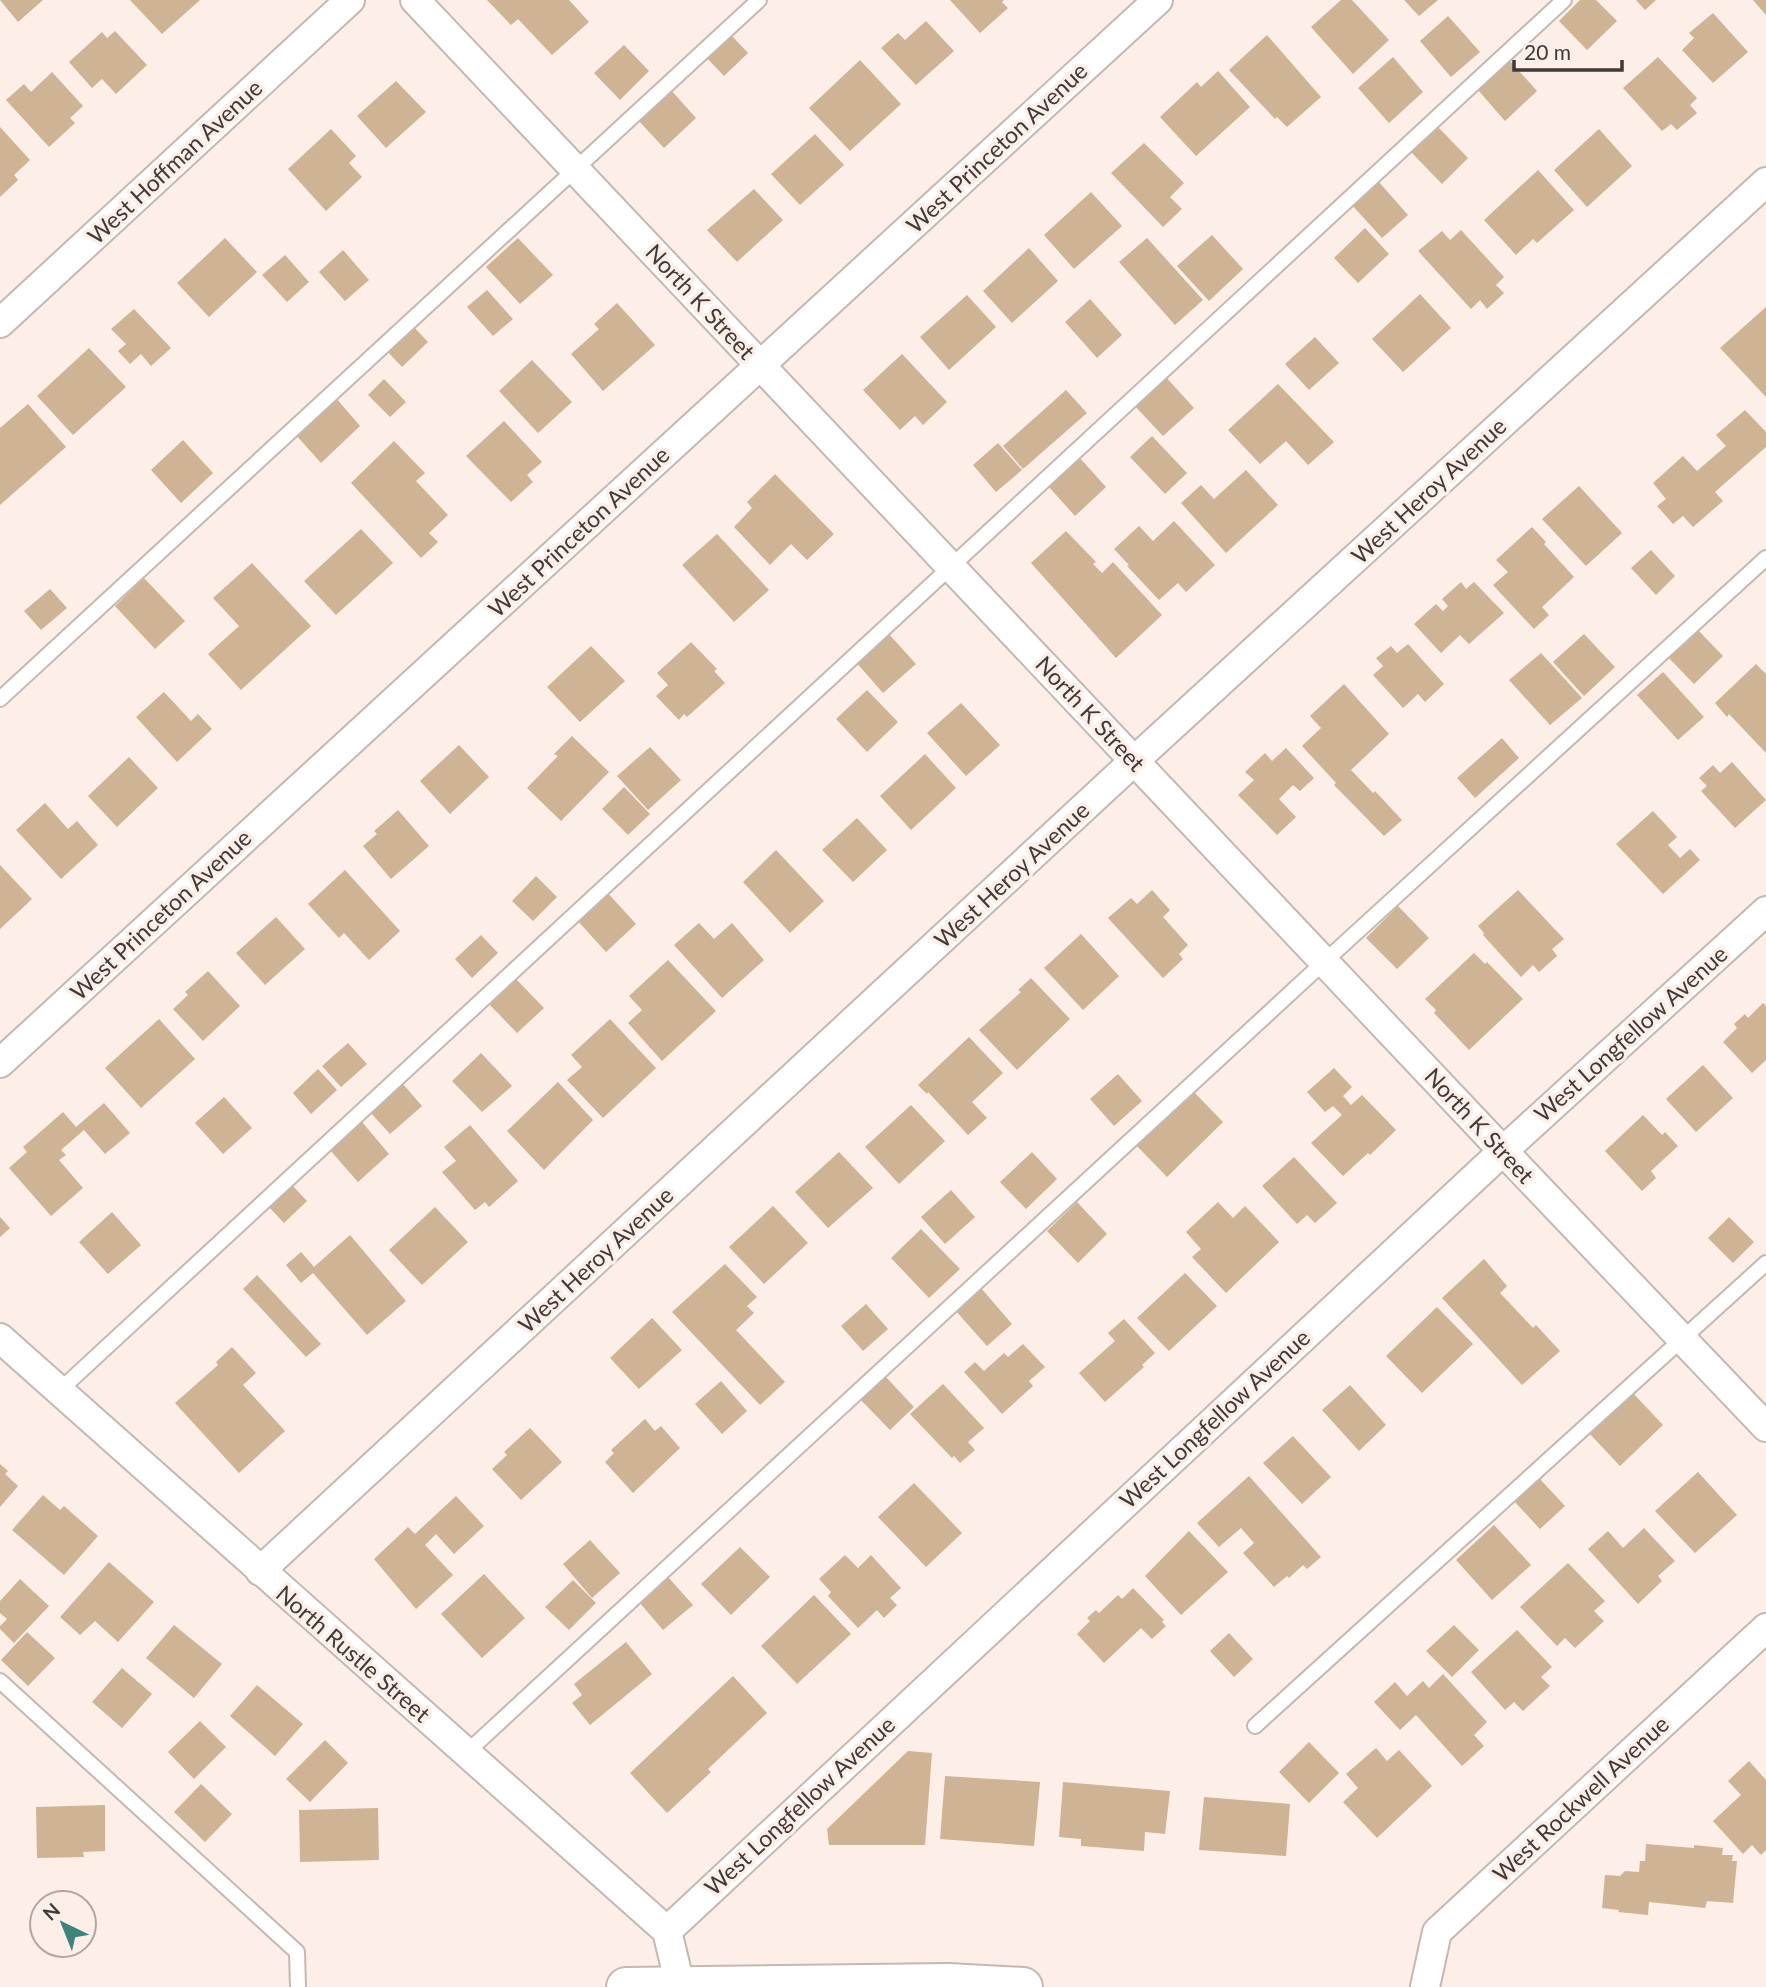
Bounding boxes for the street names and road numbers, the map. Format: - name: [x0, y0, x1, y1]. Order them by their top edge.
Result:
- street label: West Princeton Avenue: [900, 56, 1093, 238]
- street label: West Hoffman Avenue: [81, 73, 267, 249]
- street label: North K Street: [640, 238, 762, 365]
- street label: West Heroy Avenue: [1345, 411, 1511, 569]
- street label: West Princeton Avenue: [482, 440, 675, 622]
- street label: North K Street: [1030, 650, 1152, 777]
- street label: West Heroy Avenue: [928, 795, 1094, 953]
- street label: West Princeton Avenue: [64, 823, 257, 1005]
- street label: West Longfellow Avenue: [1528, 939, 1733, 1127]
- street label: North K Street: [1419, 1062, 1541, 1189]
- street label: West Heroy Avenue: [512, 1180, 678, 1338]
- street label: West Longfellow Avenue: [1113, 1323, 1315, 1514]
- street label: North Rustle Street: [271, 1579, 437, 1728]
- street label: West Rockwell Avenue: [1487, 1709, 1674, 1887]
- street label: West Longfellow Avenue: [698, 1710, 900, 1901]

